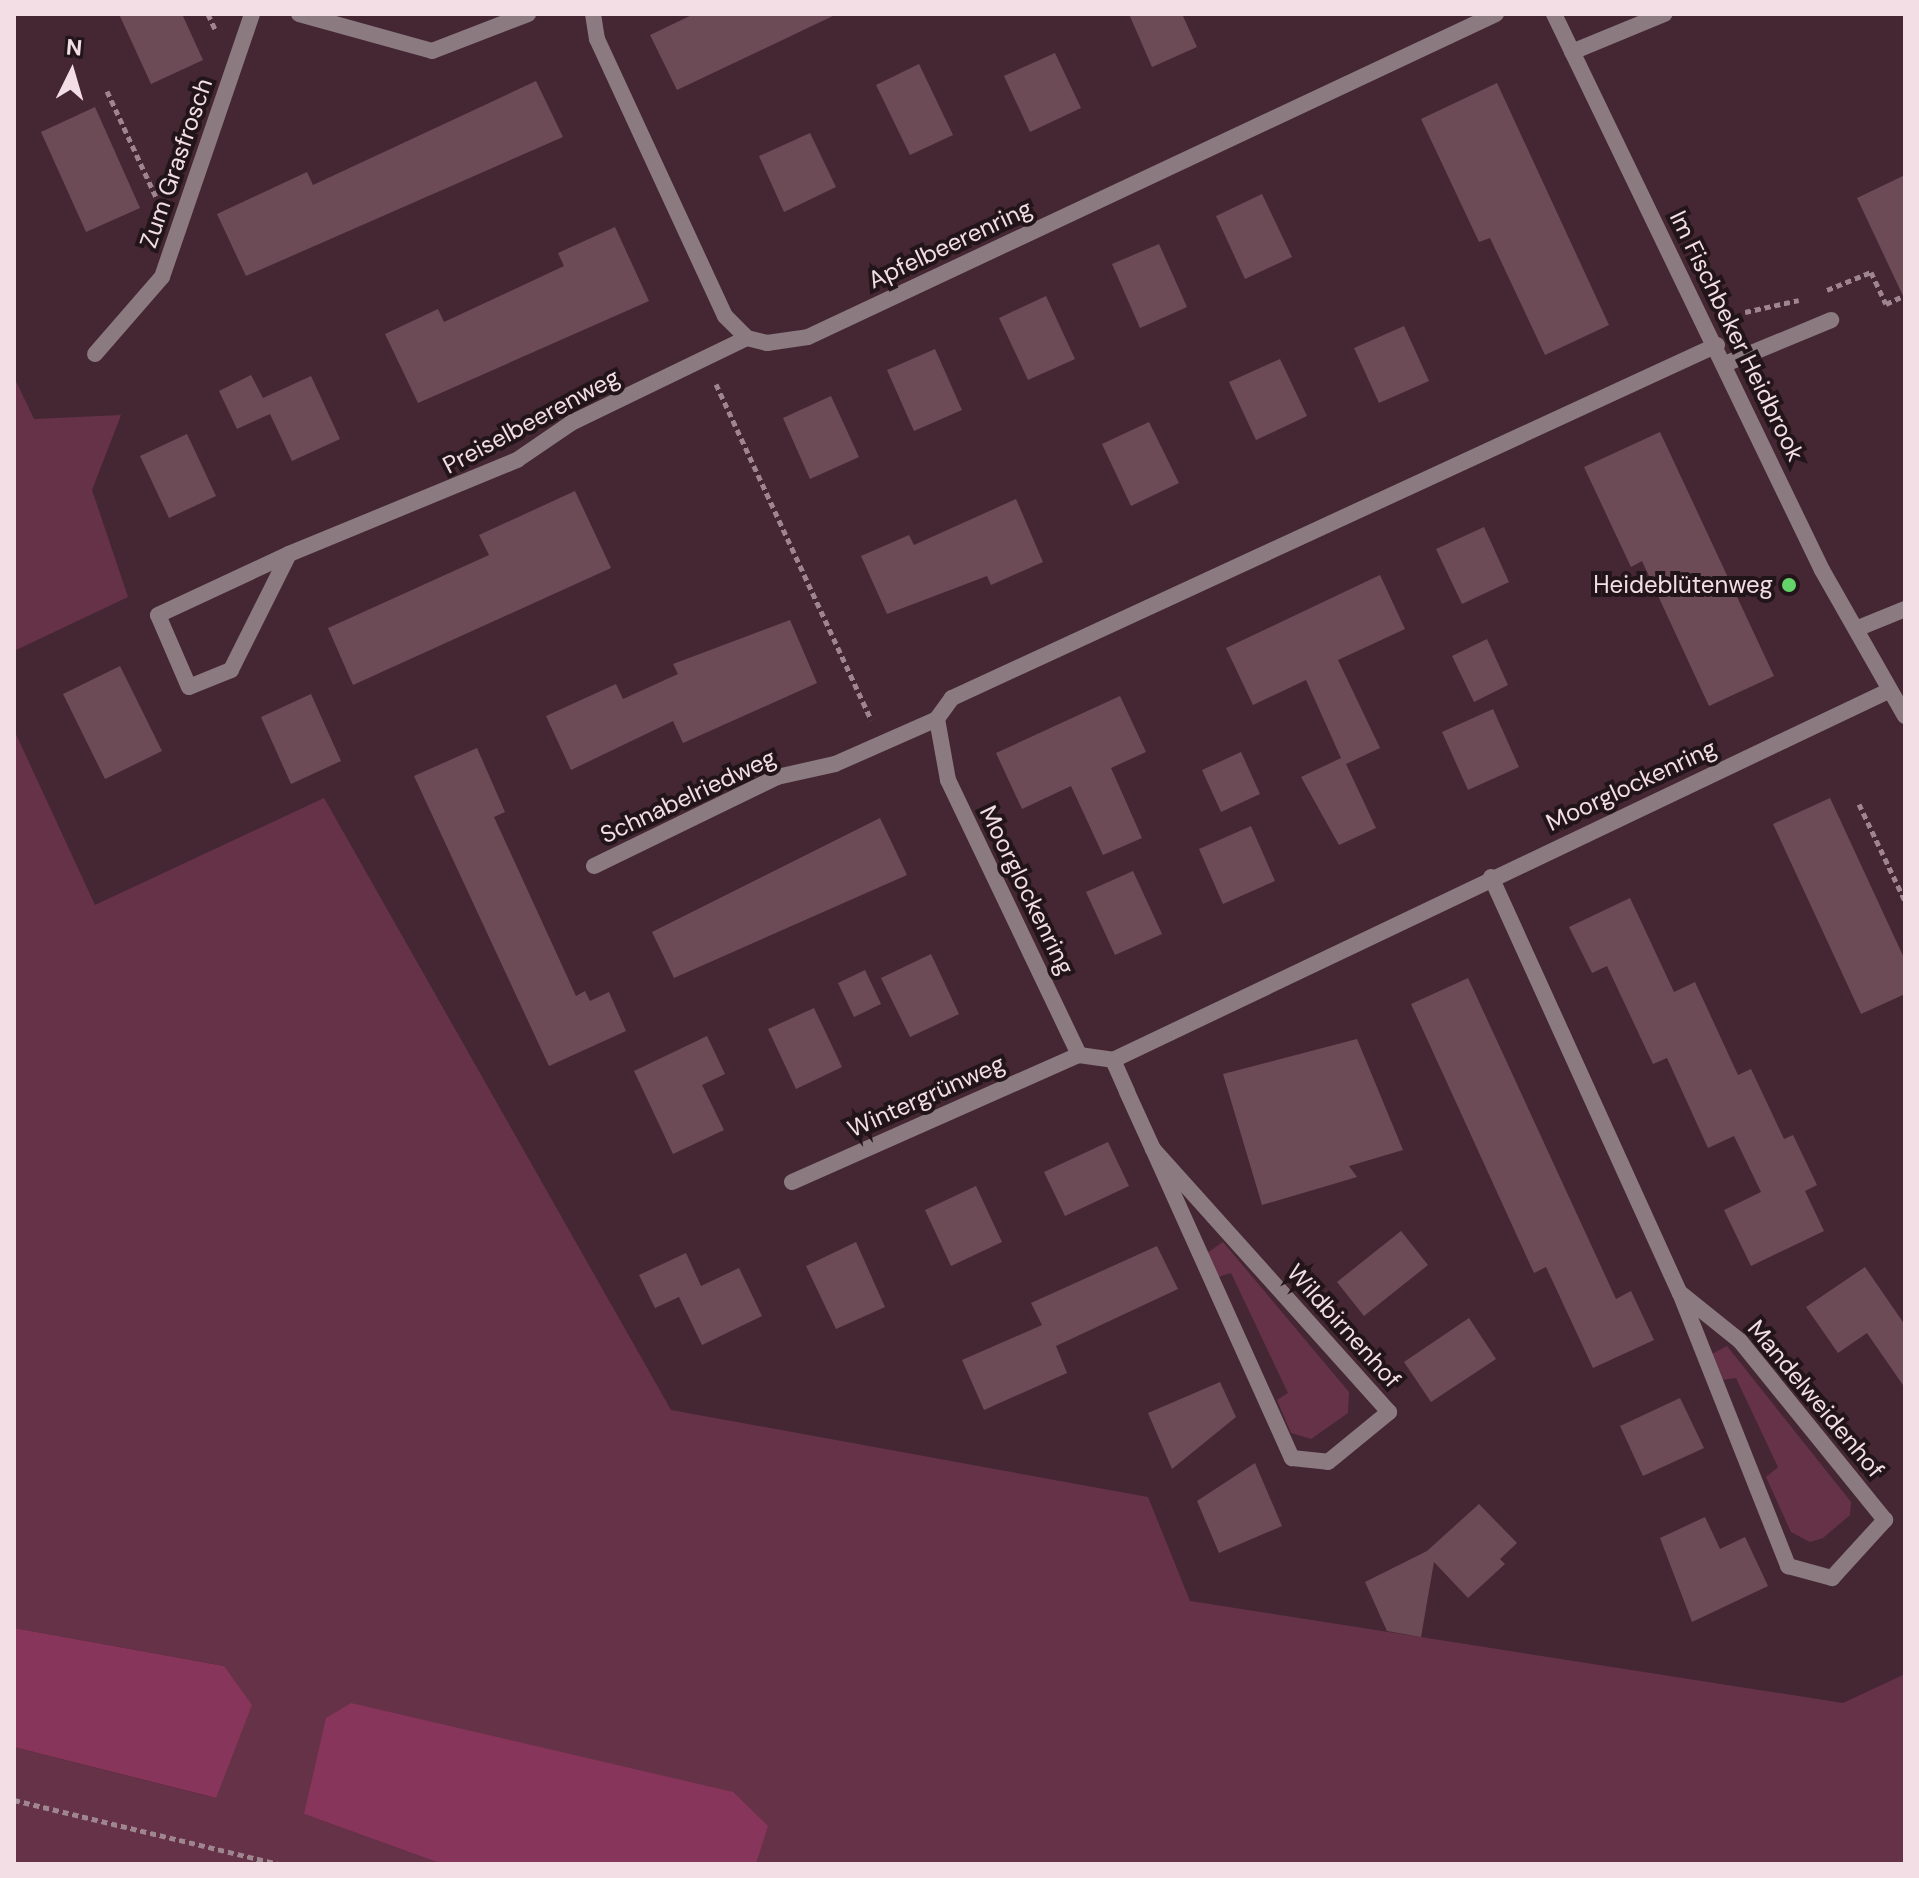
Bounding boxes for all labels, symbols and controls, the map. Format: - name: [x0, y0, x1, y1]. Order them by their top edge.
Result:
- north arrow: [32, 32, 112, 112]
- text: N: [65, 32, 83, 63]
- street label: Zum Grasfrosch: [134, 75, 218, 251]
- street label: Apfelbeerenring: [863, 193, 1037, 295]
- street label: Im Fischbeker Heidbrook: [1664, 206, 1810, 466]
- street label: Preiselbeerenweg: [438, 362, 624, 480]
- place label: Heideblütenweg: [1593, 571, 1773, 599]
- marker: Heideblütenweg: [1780, 576, 1798, 594]
- street label: Moorglockenring: [1541, 733, 1721, 837]
- street label: Schnabelriedweg: [596, 743, 780, 849]
- street label: Moorglockenring: [974, 801, 1080, 979]
- street label: Wintergrünweg: [843, 1049, 1009, 1143]
- street label: Wildbirnenhof: [1281, 1258, 1407, 1394]
- street label: Mandelweidenhof: [1742, 1314, 1890, 1484]

